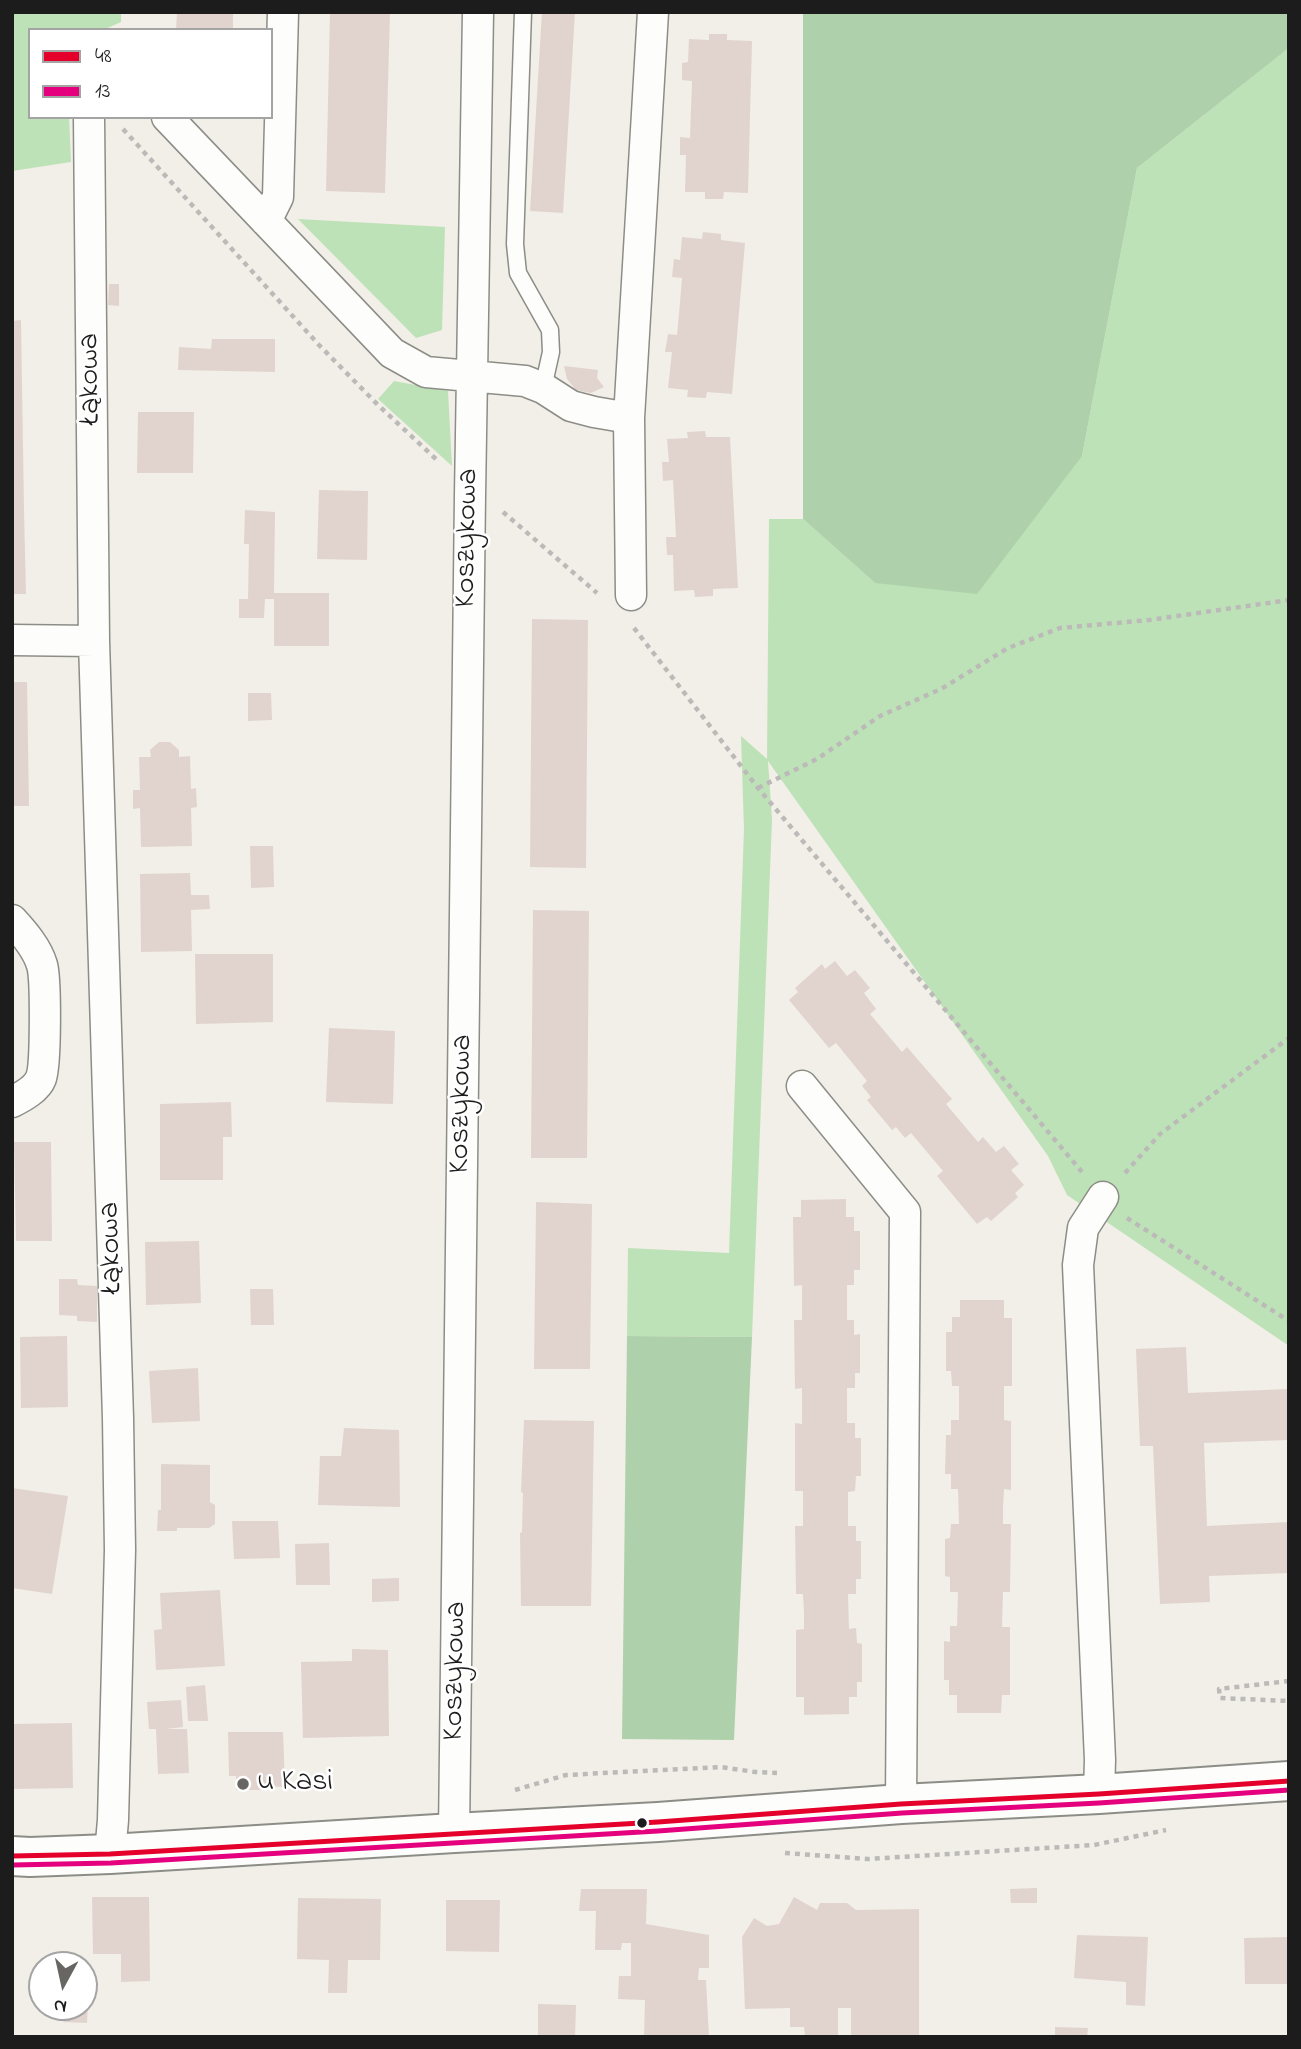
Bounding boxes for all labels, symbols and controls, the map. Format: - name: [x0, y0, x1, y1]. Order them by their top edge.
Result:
- legend: [28, 28, 273, 119]
- text: 48: [95, 42, 112, 72]
- text: 13: [95, 77, 110, 107]
- street label: Łąkowa: [73, 333, 111, 425]
- street label: Koszykowa: [450, 468, 488, 608]
- street label: Koszykowa: [444, 1034, 482, 1174]
- street label: Łąkowa: [93, 1201, 133, 1295]
- street label: Koszykowa: [438, 1601, 476, 1741]
- place label: u Kasi: [257, 1766, 333, 1802]
- marker: u Kasi: [235, 1776, 251, 1792]
- unlabelled marker: [635, 1816, 649, 1830]
- north arrow: [28, 1951, 98, 2021]
- text: N: [52, 1991, 69, 2020]

